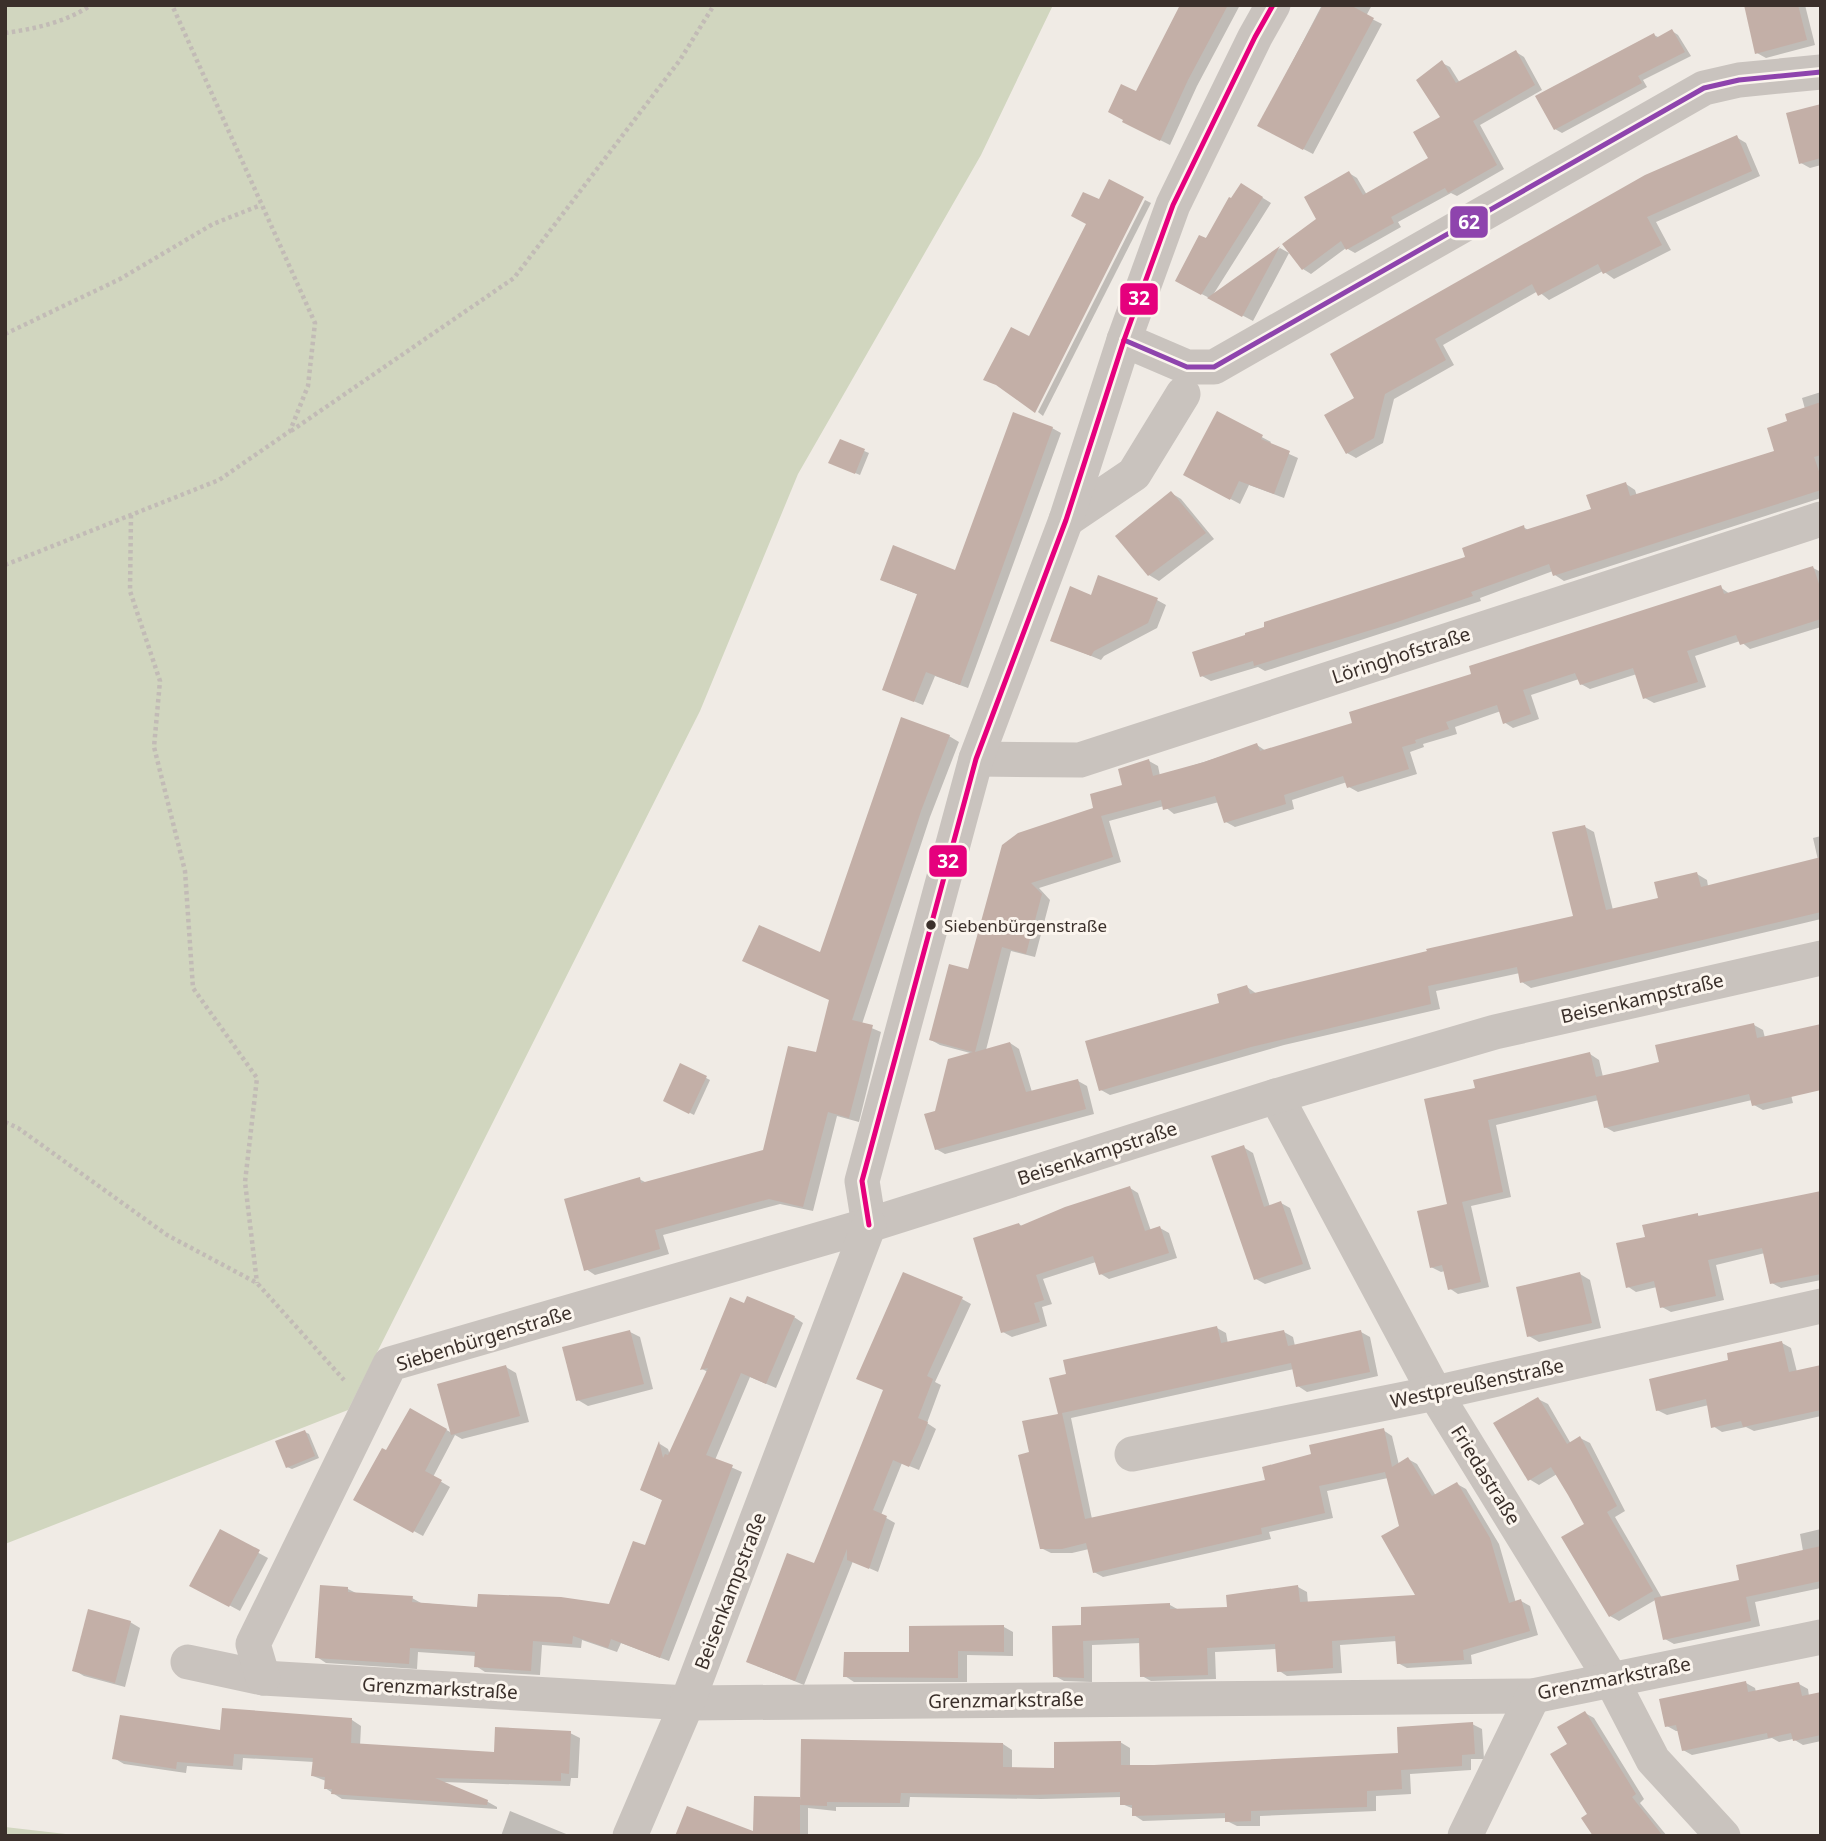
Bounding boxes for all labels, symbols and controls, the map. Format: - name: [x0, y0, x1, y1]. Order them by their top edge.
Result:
- line badge: 62: [1449, 205, 1489, 239]
- text: 62: [1458, 209, 1480, 235]
- line badge: 32: [1119, 282, 1159, 316]
- text: 32: [1128, 285, 1150, 311]
- street label: Löringhofstraße: [1328, 620, 1474, 690]
- line badge: 32: [928, 844, 968, 878]
- text: 32: [937, 848, 959, 874]
- place label: Siebenbürgenstraße: [944, 914, 1107, 937]
- marker: Siebenbürgenstraße: [924, 918, 938, 932]
- street label: Beisenkampstraße: [1558, 967, 1726, 1029]
- street label: Beisenkampstraße: [1014, 1115, 1180, 1191]
- street label: Siebenbürgenstraße: [393, 1299, 575, 1377]
- street label: Westpreußenstraße: [1388, 1352, 1566, 1414]
- street label: Friedastraße: [1445, 1420, 1527, 1530]
- street label: Beisenkampstraße: [688, 1509, 772, 1673]
- street label: Grenzmarkstraße: [1535, 1650, 1693, 1706]
- street label: Grenzmarkstraße: [361, 1671, 519, 1705]
- street label: Grenzmarkstraße: [928, 1686, 1084, 1714]

